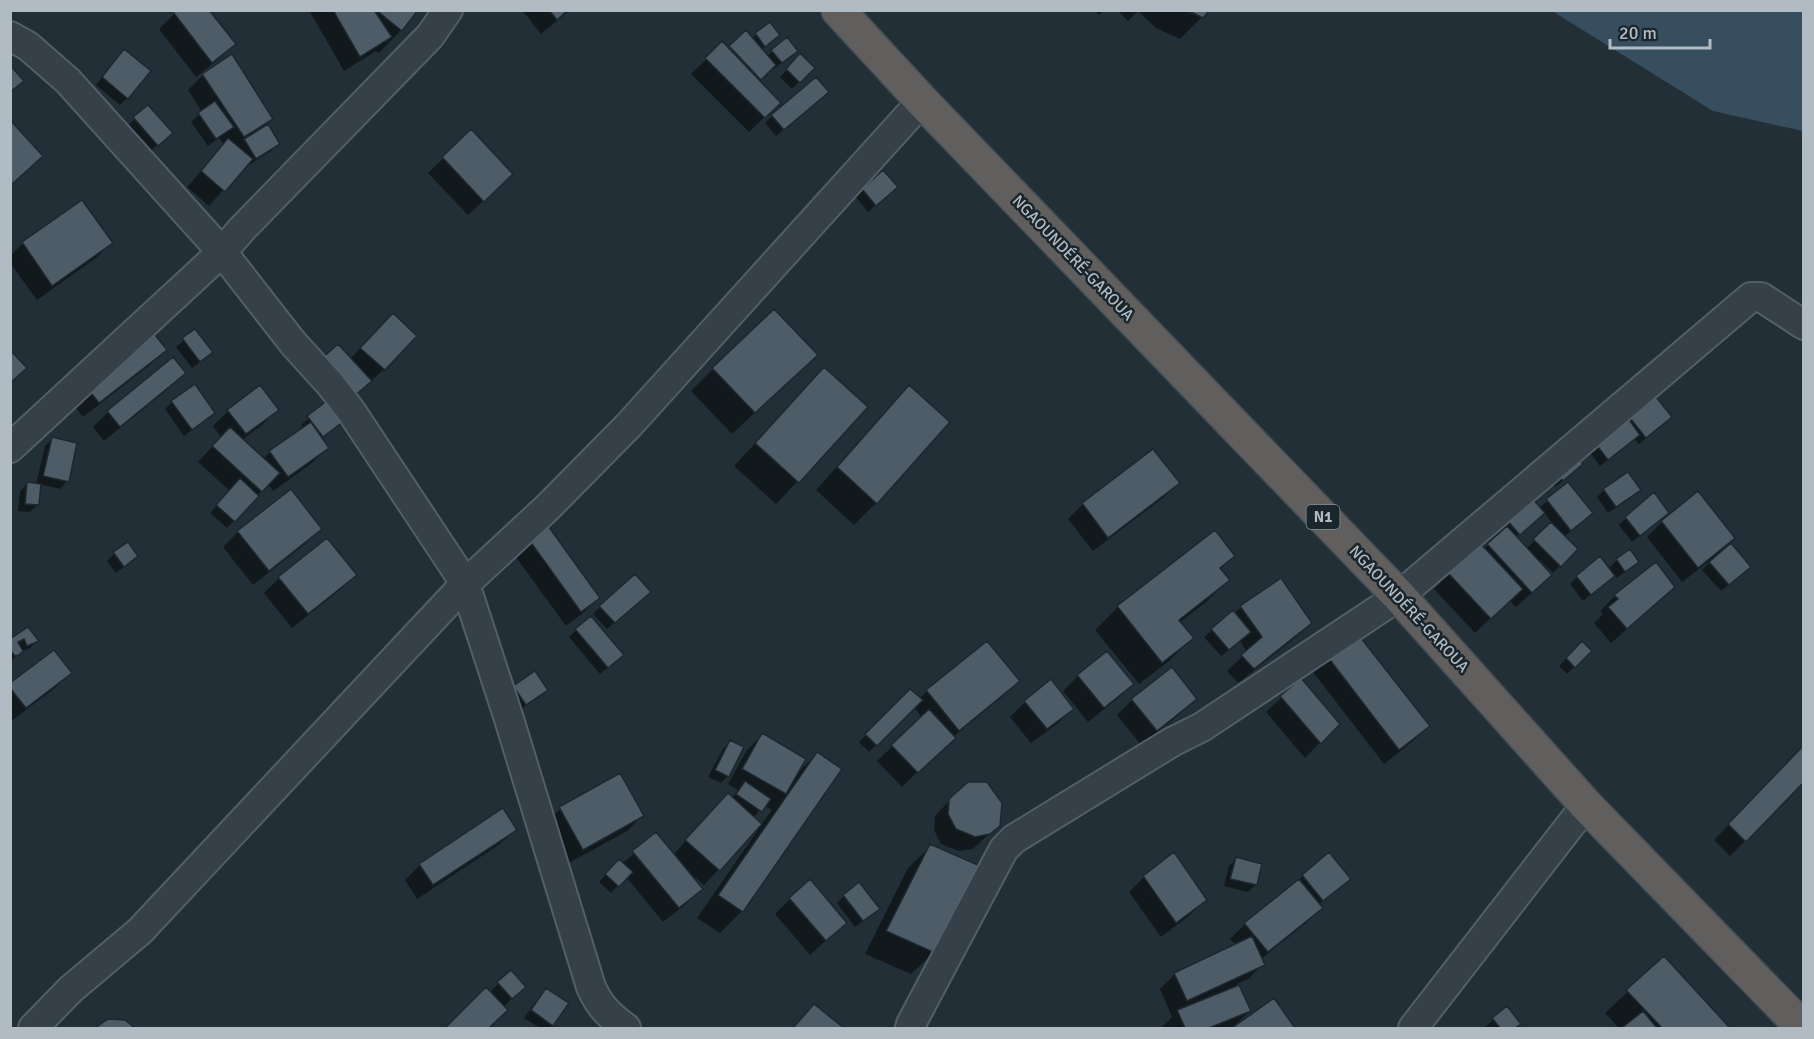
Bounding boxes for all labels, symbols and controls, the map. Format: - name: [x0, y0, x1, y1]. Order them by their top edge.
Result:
- scale bar: [1610, 12, 1710, 50]
- text: 20 m: [1619, 22, 1657, 44]
- street label: NGAOUNDÉRÉ-GAROUA: [1008, 191, 1138, 325]
- road number: N1: [1306, 505, 1340, 529]
- street label: NGAOUNDÉRÉ-GAROUA: [1345, 541, 1473, 677]

